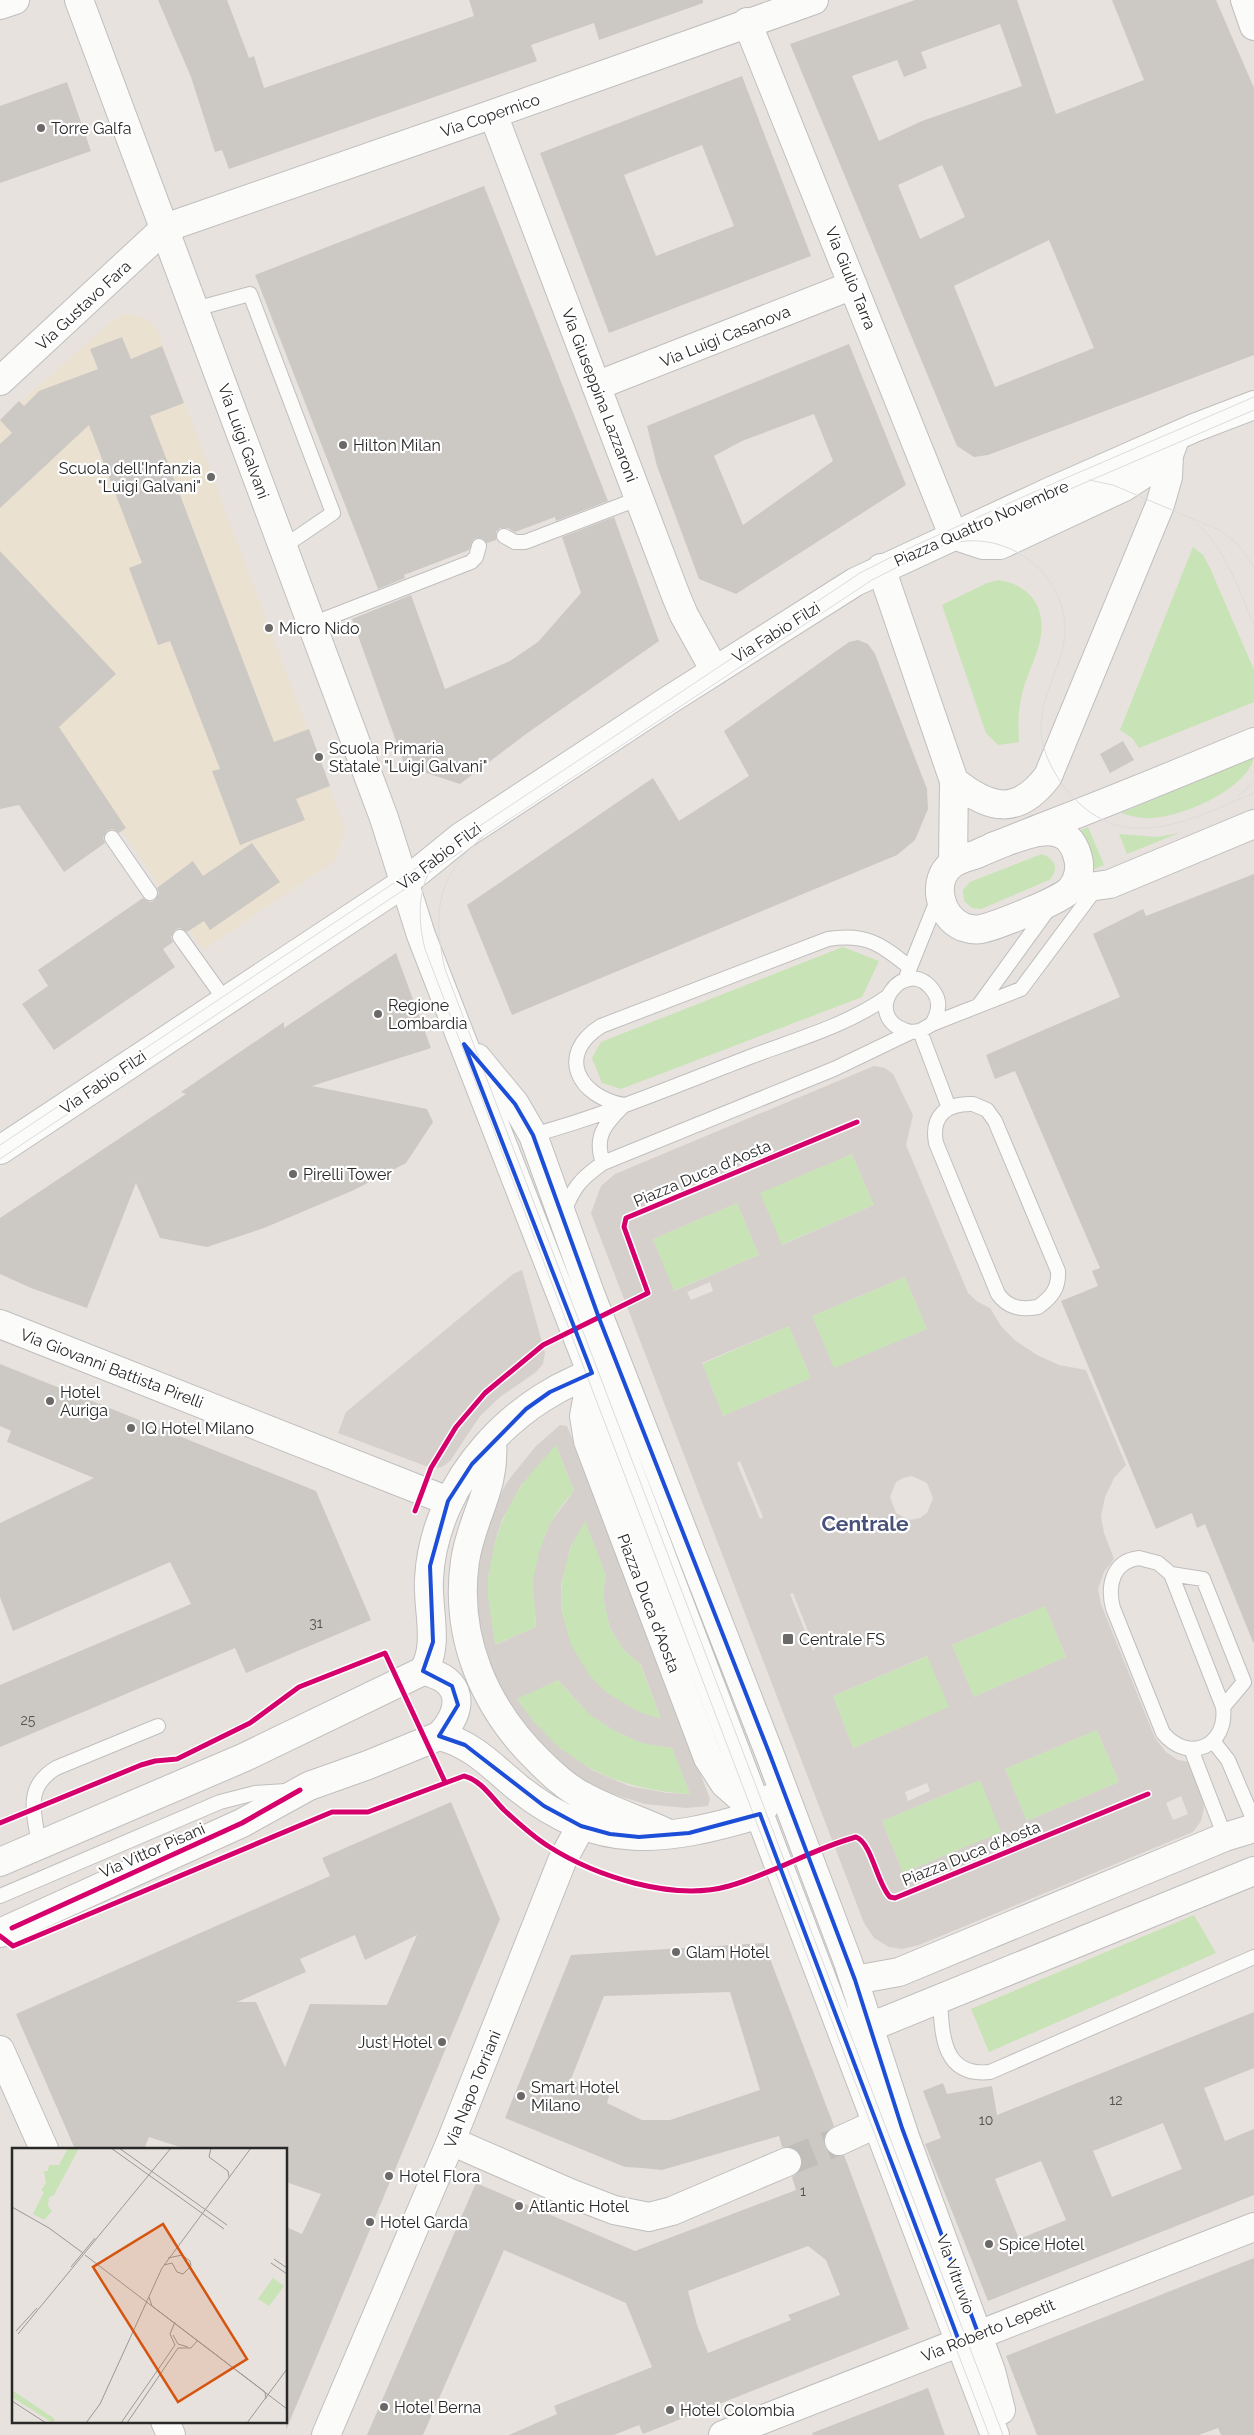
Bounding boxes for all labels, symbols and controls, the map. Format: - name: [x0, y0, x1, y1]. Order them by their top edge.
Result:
- street label: Via Copernico: [438, 90, 542, 141]
- place label: Torre Galfa: [51, 119, 131, 138]
- marker: Torre Galfa: [35, 122, 47, 134]
- street label: Via Giulio Tarra: [821, 224, 880, 332]
- street label: Via Gustavo Fara: [32, 257, 135, 354]
- street label: Via Luigi Casanova: [657, 302, 793, 371]
- street label: Via Giuseppina Lazzaroni: [558, 306, 641, 485]
- street label: Via Luigi Galvani: [214, 381, 273, 501]
- place label: Hilton Milan: [353, 436, 441, 455]
- marker: Hilton Milan: [337, 439, 349, 451]
- place label: Scuola dell'Infanzia "Luigi Galvani": [59, 459, 201, 496]
- marker: Scuola dell'Infanzia "Luigi Galvani": [205, 471, 217, 483]
- street label: Piazza Quattro Novembre: [891, 476, 1071, 571]
- street label: Via Fabio Filzi: [729, 598, 824, 667]
- place label: Micro Nido: [279, 619, 360, 638]
- marker: Micro Nido: [263, 622, 275, 634]
- place label: Scuola Primaria Statale "Luigi Galvani": [329, 739, 487, 776]
- marker: Scuola Primaria Statale "Luigi Galvani": [313, 751, 325, 763]
- street label: Via Fabio Filzi: [394, 819, 485, 894]
- place label: Regione Lombardia: [388, 996, 468, 1033]
- marker: Regione Lombardia: [372, 1008, 384, 1020]
- street label: Via Fabio Filzi: [57, 1047, 150, 1118]
- street label: Piazza Duca d'Aosta: [631, 1136, 774, 1211]
- place label: Pirelli Tower: [303, 1165, 392, 1184]
- marker: Pirelli Tower: [287, 1168, 299, 1180]
- street label: Via Giovanni Battista Pirelli: [18, 1325, 206, 1412]
- place label: Hotel Auriga: [60, 1383, 108, 1420]
- marker: Hotel Auriga: [44, 1395, 56, 1407]
- place label: IQ Hotel Milano: [141, 1419, 254, 1438]
- marker: IQ Hotel Milano: [125, 1422, 137, 1434]
- district label: Centrale: [822, 1511, 909, 1536]
- street label: Piazza Duca d'Aosta: [613, 1531, 684, 1675]
- house number: 31: [309, 1615, 323, 1631]
- place label: Centrale FS: [799, 1630, 885, 1649]
- marker: Centrale FS: [781, 1632, 795, 1646]
- house number: 25: [21, 1712, 36, 1728]
- street label: Piazza Duca d'Aosta: [899, 1817, 1043, 1890]
- street label: Via Vittor Pisani: [97, 1819, 208, 1882]
- place label: Glam Hotel: [686, 1943, 770, 1962]
- marker: Glam Hotel: [670, 1946, 682, 1958]
- street label: Via Napo Torriani: [440, 2028, 505, 2151]
- place label: Just Hotel: [358, 2033, 433, 2052]
- marker: Just Hotel: [436, 2036, 448, 2048]
- place label: Smart Hotel Milano: [531, 2078, 620, 2115]
- marker: Smart Hotel Milano: [515, 2090, 527, 2102]
- house number: 12: [1109, 2092, 1123, 2108]
- house number: 10: [979, 2112, 993, 2128]
- inset map: [12, 2148, 288, 2422]
- place label: Hotel Flora: [399, 2167, 480, 2186]
- marker: Hotel Flora: [383, 2170, 395, 2182]
- house number: 1: [800, 2183, 806, 2199]
- place label: Atlantic Hotel: [529, 2197, 630, 2216]
- marker: Atlantic Hotel: [513, 2200, 525, 2212]
- place label: Hotel Garda: [380, 2213, 468, 2232]
- marker: Hotel Garda: [364, 2216, 376, 2228]
- street label: Via Vitruvio: [932, 2232, 979, 2316]
- place label: Spice Hotel: [999, 2235, 1085, 2254]
- marker: Spice Hotel: [983, 2238, 995, 2250]
- street label: Via Roberto Lepetit: [919, 2295, 1058, 2366]
- place label: Hotel Berna: [394, 2398, 481, 2417]
- marker: Hotel Berna: [378, 2401, 390, 2413]
- place label: Hotel Colombia: [680, 2401, 795, 2420]
- marker: Hotel Colombia: [664, 2404, 676, 2416]

